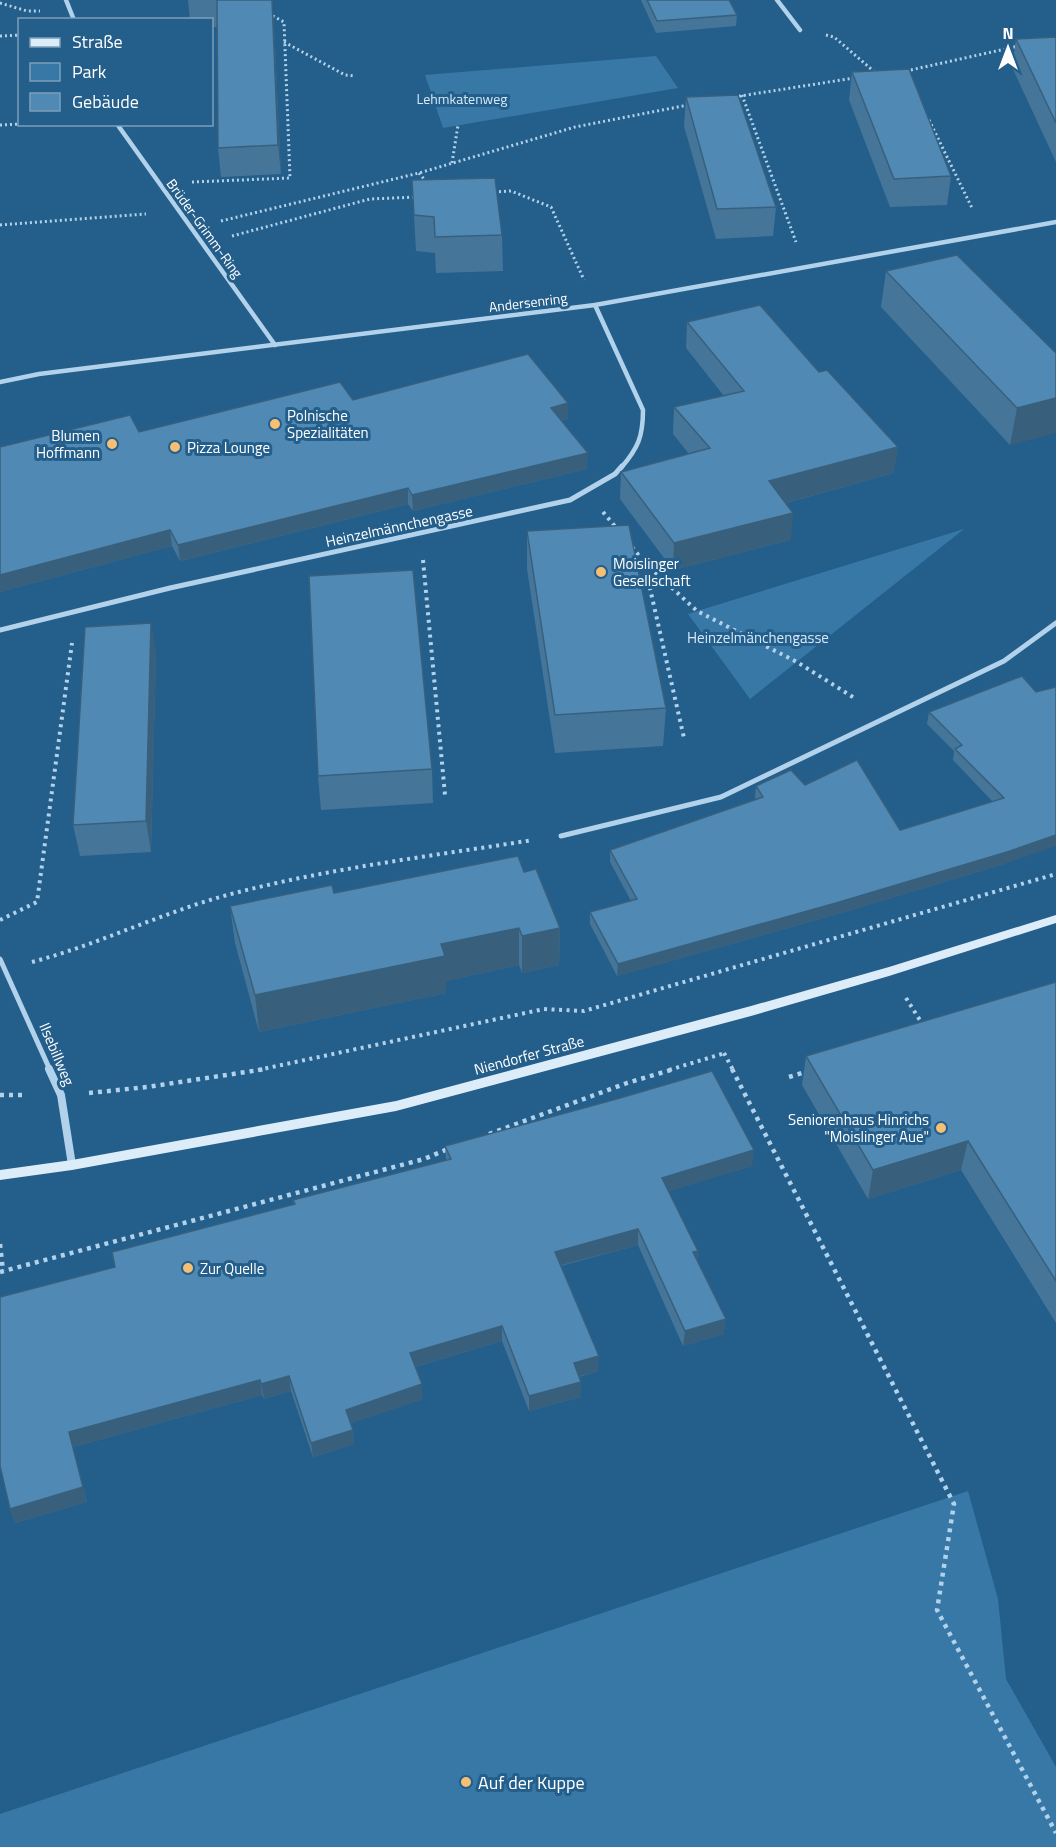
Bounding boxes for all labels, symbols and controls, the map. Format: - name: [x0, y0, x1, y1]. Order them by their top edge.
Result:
- legend: [18, 18, 213, 126]
- north arrow: [978, 18, 1038, 78]
- text: N: [1002, 21, 1014, 45]
- text: Straße: [72, 28, 123, 55]
- text: Park: [72, 58, 107, 85]
- text: Gebäude: [72, 88, 139, 115]
- park label: Lehmkatenweg: [417, 88, 507, 109]
- street label: Brüder-Grimm-Ring: [162, 174, 248, 282]
- street label: Andersenring: [488, 287, 568, 317]
- place label: Polnische Spezialitäten: [287, 404, 369, 444]
- marker: Polnische Spezialitäten: [268, 417, 282, 431]
- place label: Blumen Hoffmann: [36, 424, 100, 464]
- place label: Pizza Lounge: [187, 436, 270, 459]
- marker: Blumen Hoffmann: [105, 437, 119, 451]
- marker: Pizza Lounge: [168, 440, 182, 454]
- street label: Heinzelmännchengasse: [323, 499, 475, 553]
- place label: Moislinger Gesellschaft: [613, 552, 691, 592]
- marker: Moislinger Gesellschaft: [594, 565, 608, 579]
- park label: Heinzelmänchengasse: [687, 626, 829, 649]
- street label: Ilsebillweg: [33, 1019, 81, 1089]
- street label: Niendorfer Straße: [471, 1029, 587, 1081]
- place label: Seniorenhaus Hinrichs "Moislinger Aue": [788, 1108, 929, 1148]
- marker: Seniorenhaus Hinrichs "Moislinger Aue": [934, 1121, 948, 1135]
- place label: Zur Quelle: [200, 1257, 264, 1280]
- marker: Zur Quelle: [181, 1261, 195, 1275]
- place label: Auf der Kuppe: [478, 1769, 585, 1796]
- marker: Auf der Kuppe: [459, 1775, 473, 1789]

